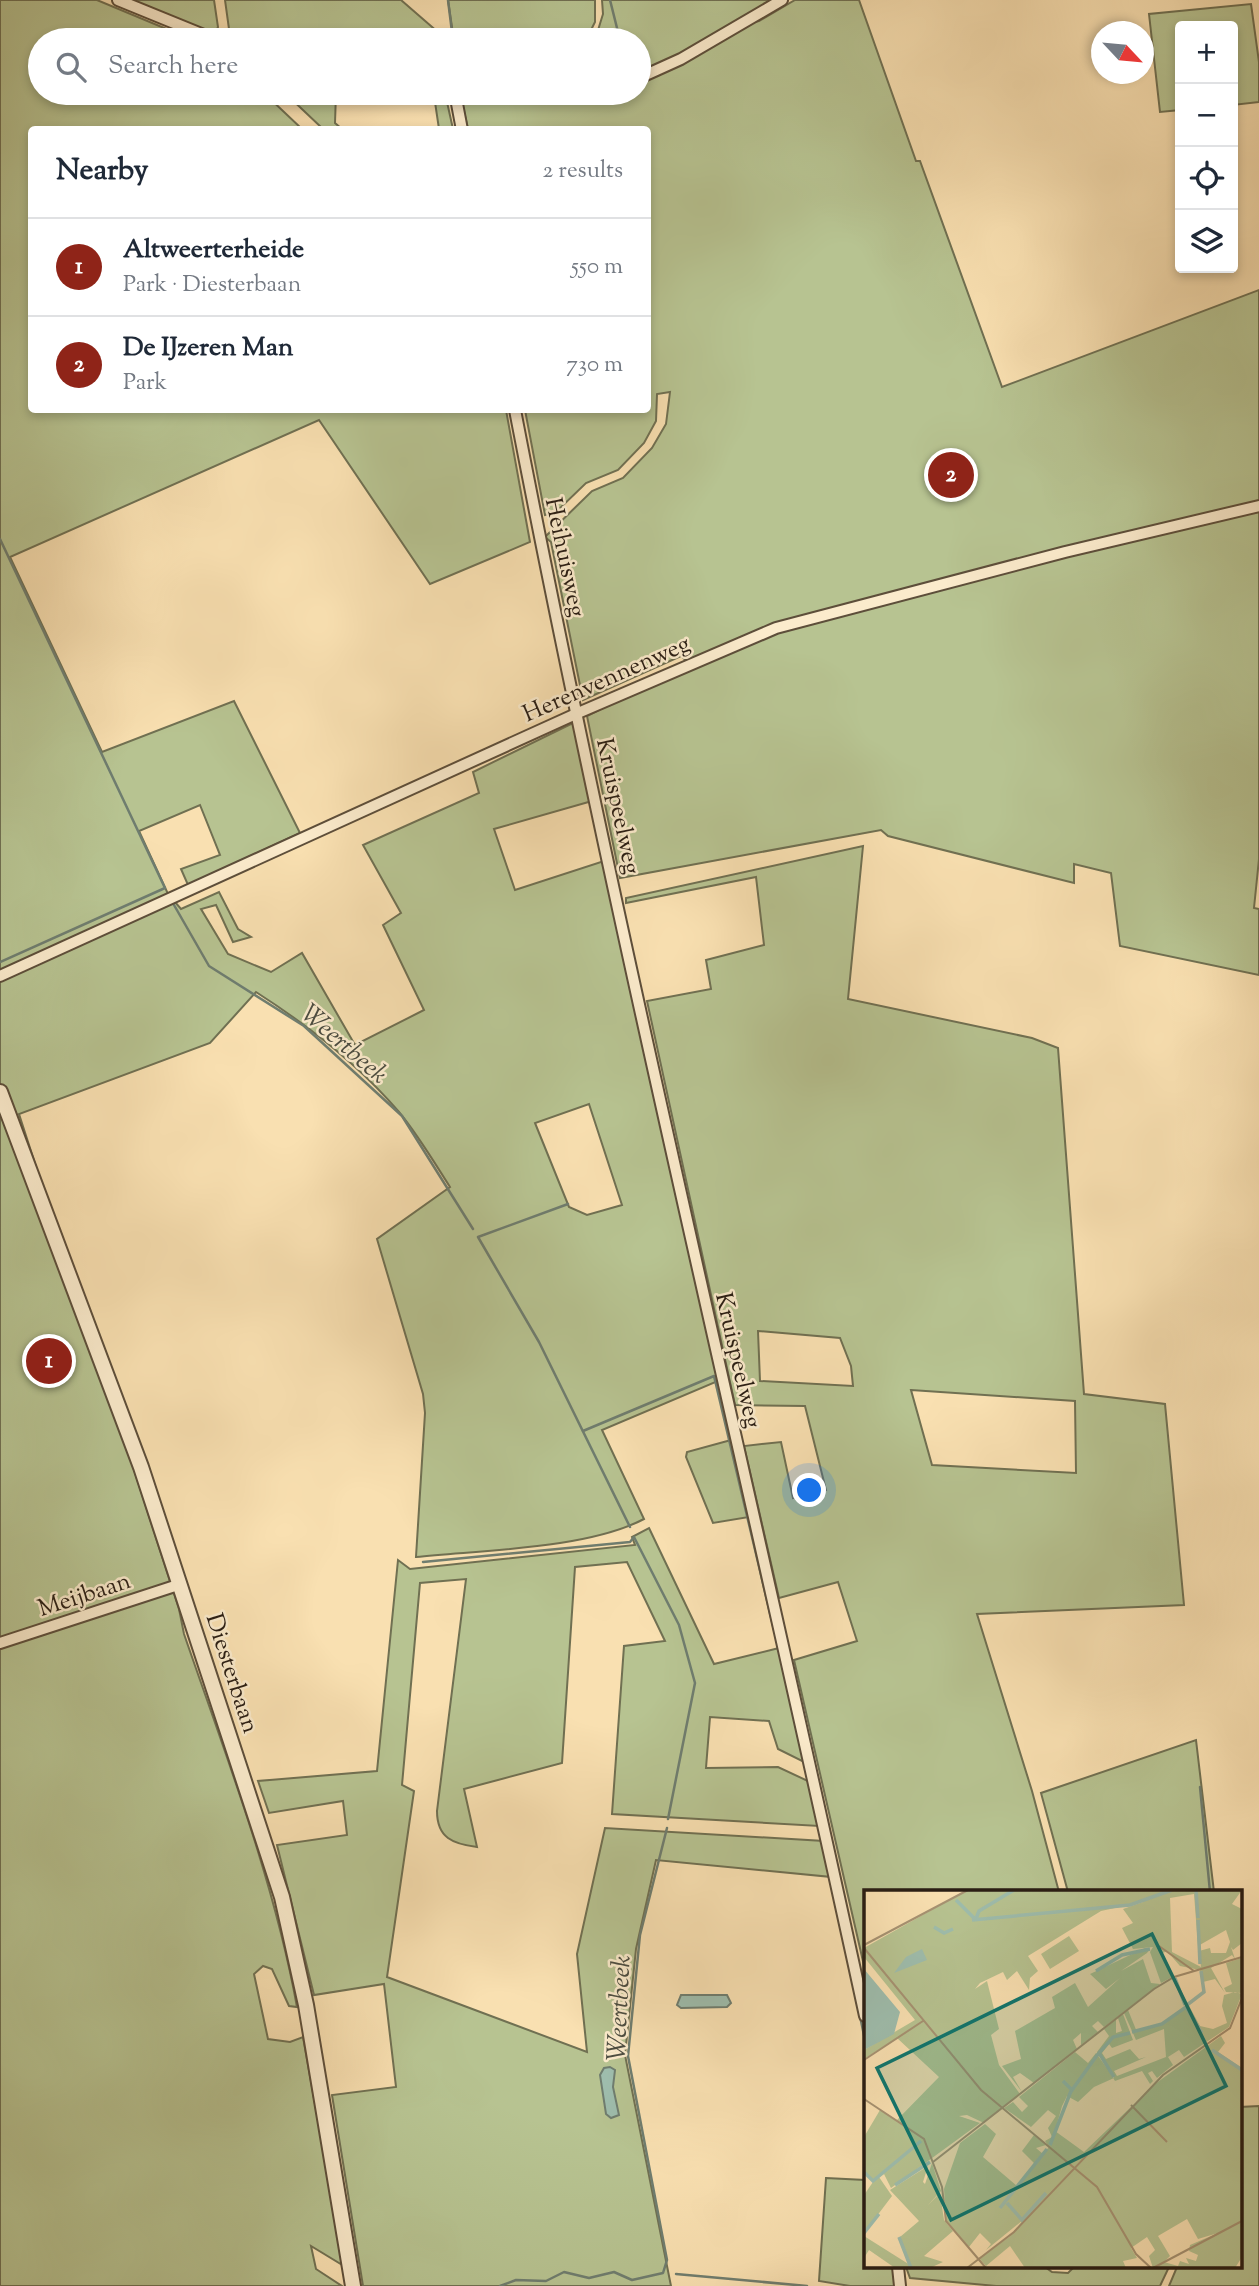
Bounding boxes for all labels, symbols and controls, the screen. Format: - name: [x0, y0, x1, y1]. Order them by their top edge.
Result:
- north arrow: [1091, 21, 1154, 84]
- map controls: [1175, 21, 1238, 273]
- button: +: [1175, 21, 1238, 84]
- search box: [28, 28, 651, 105]
- icon: search: [52, 48, 90, 86]
- text: Search here: [108, 48, 238, 85]
- button: −: [1175, 84, 1238, 147]
- button: locate: [1175, 147, 1238, 210]
- text: Nearby: [56, 150, 148, 193]
- text: 2 results: [543, 155, 623, 188]
- button: layers: [1175, 210, 1238, 273]
- text: Altweerterheide: [123, 232, 304, 269]
- text: 1: [75, 251, 83, 284]
- text: 550 m: [571, 251, 623, 284]
- text: Park · Diesterbaan: [123, 269, 301, 302]
- text: De IJzeren Man: [123, 330, 293, 367]
- text: 2: [74, 349, 84, 382]
- text: 730 m: [566, 349, 623, 382]
- text: Park: [123, 367, 167, 400]
- pin: 2: [928, 449, 974, 501]
- street label: Heihuisweg: [535, 495, 593, 620]
- street label: Herenvennenweg: [518, 628, 696, 732]
- street label: Kruispeelweg: [586, 735, 648, 878]
- water label: Weertbeek: [291, 996, 395, 1094]
- street label: Kruispeelweg: [705, 1289, 769, 1432]
- pin: 1: [26, 1335, 72, 1387]
- your location: [792, 1473, 826, 1507]
- street label: Meijbaan: [34, 1565, 135, 1627]
- street label: Diesterbaan: [196, 1609, 266, 1738]
- inset map: [864, 1890, 1242, 2268]
- water label: Weertbeek: [599, 1954, 642, 2062]

